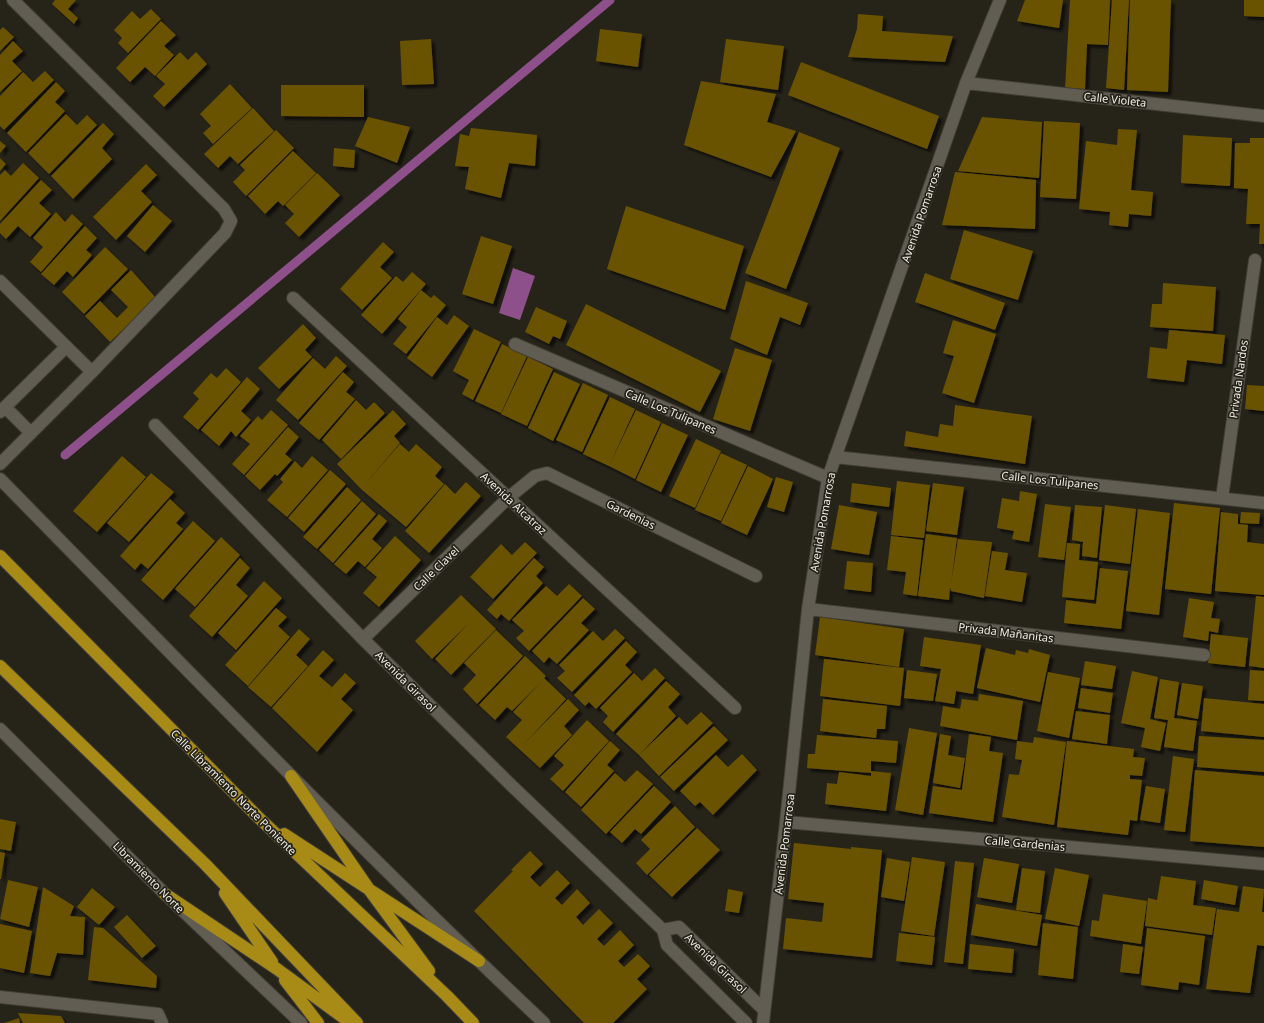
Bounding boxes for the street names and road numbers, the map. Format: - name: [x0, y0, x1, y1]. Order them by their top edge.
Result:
- street label: Calle Violeta: [1083, 88, 1147, 110]
- street label: Avenida Pomarrosa: [897, 164, 945, 264]
- street label: Privada Nardos: [1225, 339, 1251, 419]
- street label: Calle Los Tulipanes: [623, 385, 719, 437]
- street label: Calle Los Tulipanes: [1001, 467, 1099, 493]
- street label: Avenida Alcatraz: [478, 468, 550, 538]
- street label: Avenida Pomarrosa: [806, 471, 838, 573]
- street label: Gardenias: [604, 496, 658, 532]
- street label: Calle Clavel: [410, 542, 462, 594]
- street label: Privada Mañanitas: [958, 619, 1054, 645]
- street label: Avenida Girasol: [372, 647, 440, 715]
- street label: Calle Libramiento Norte Poniente: [168, 726, 300, 858]
- street label: Avenida Pomarrosa: [770, 793, 798, 895]
- street label: Calle Gardenias: [984, 832, 1066, 854]
- street label: Libramiento Norte: [110, 838, 188, 916]
- street label: Avenida Girasol: [682, 930, 750, 996]

